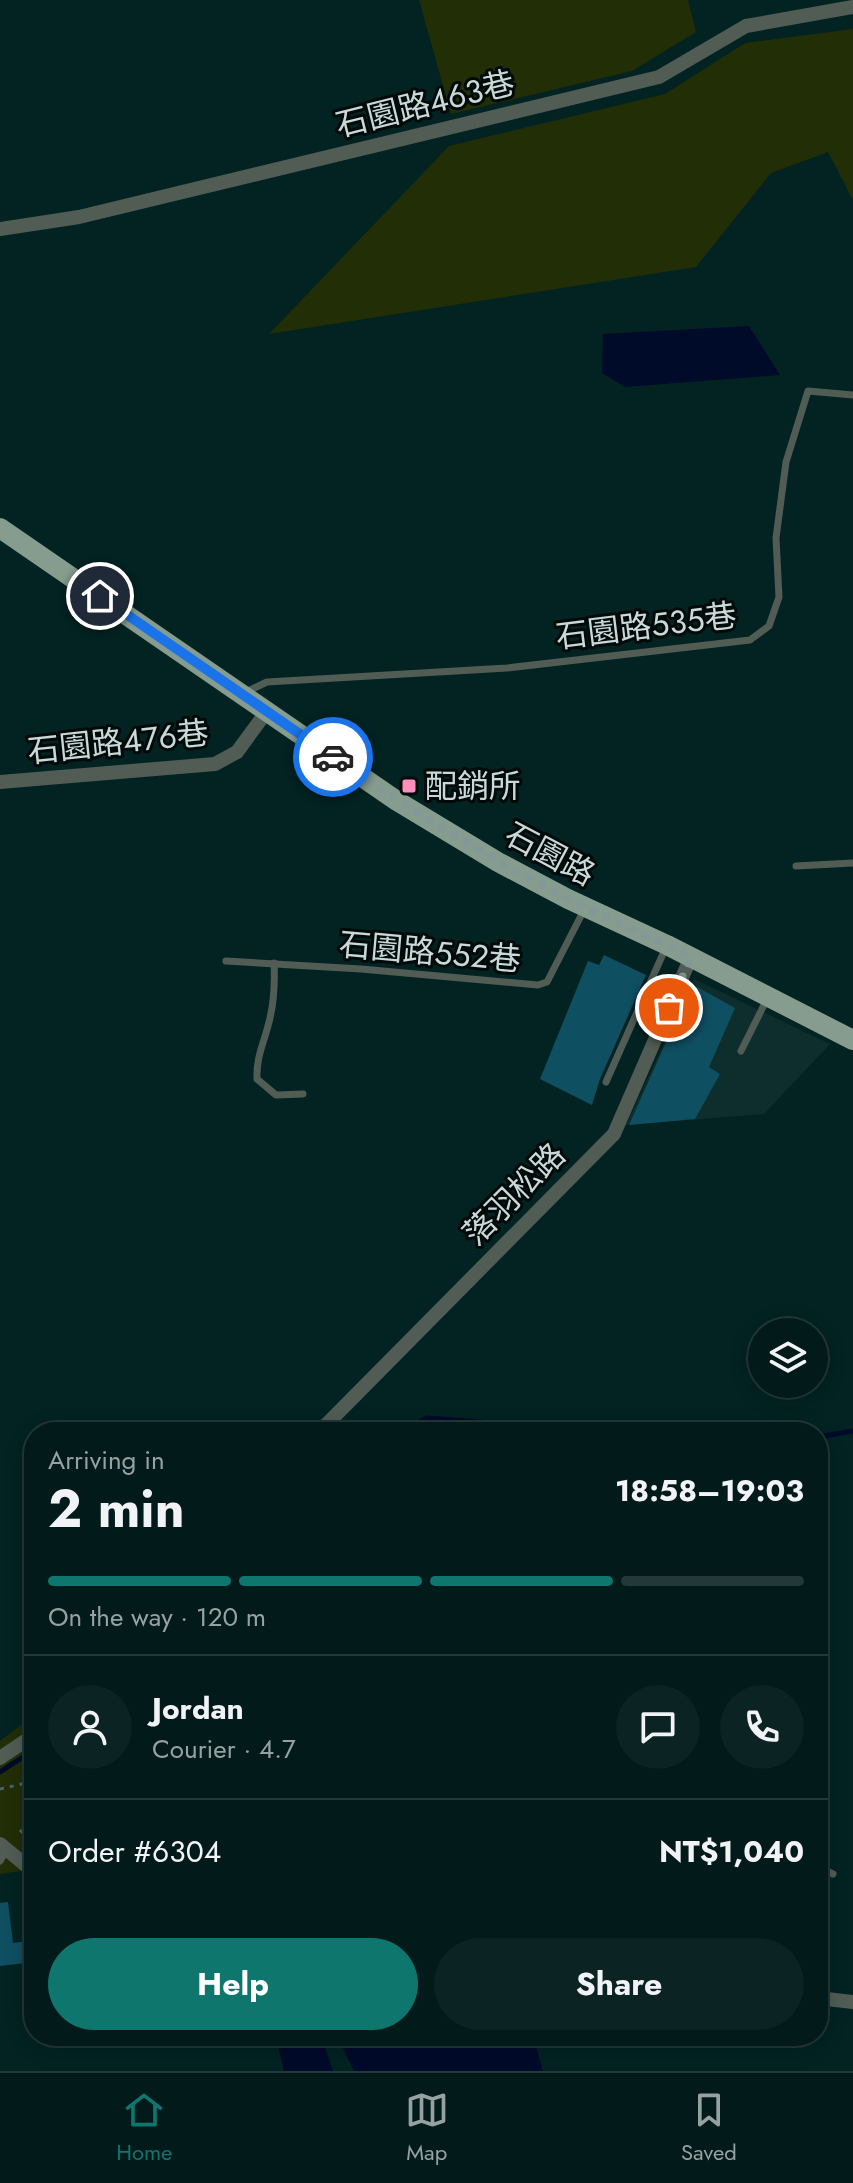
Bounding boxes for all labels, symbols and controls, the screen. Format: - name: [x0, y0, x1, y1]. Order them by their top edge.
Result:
- street label: 石園路463巷: [331, 60, 519, 148]
- pin: [66, 562, 134, 630]
- icon: home: [78, 574, 122, 618]
- street label: 石園路535巷: [553, 592, 739, 660]
- street label: 石園路476巷: [25, 710, 211, 774]
- courier: [293, 717, 373, 797]
- icon: car: [311, 735, 355, 779]
- place label: 配銷所: [425, 763, 521, 809]
- marker: 配銷所: [400, 777, 418, 795]
- street label: 石園路: [497, 811, 603, 897]
- street label: 石園路552巷: [337, 921, 523, 983]
- pin: [635, 974, 703, 1042]
- icon: bag: [647, 986, 691, 1030]
- street label: 落羽松路: [452, 1132, 576, 1256]
- map controls: [748, 1318, 828, 1398]
- button: layers: [748, 1318, 828, 1398]
- text: Arriving in: [48, 1441, 165, 1479]
- text: 18:58–19:03: [615, 1469, 804, 1512]
- text: 2 min: [48, 1471, 185, 1547]
- text: On the way · 120 m: [48, 1598, 266, 1636]
- button: person: [48, 1685, 132, 1769]
- button: chat: [616, 1685, 700, 1769]
- button: phone: [720, 1685, 804, 1769]
- text: Jordan: [152, 1687, 244, 1730]
- text: Courier · 4.7: [152, 1730, 296, 1768]
- text: Order #6304: [48, 1830, 221, 1873]
- text: NT$1,040: [659, 1830, 804, 1873]
- button: Help: [48, 1938, 418, 2030]
- button: Share: [434, 1938, 804, 2030]
- tab: Home: [116, 2088, 172, 2168]
- tab: Map: [405, 2088, 449, 2168]
- tab: Saved: [681, 2088, 737, 2168]

